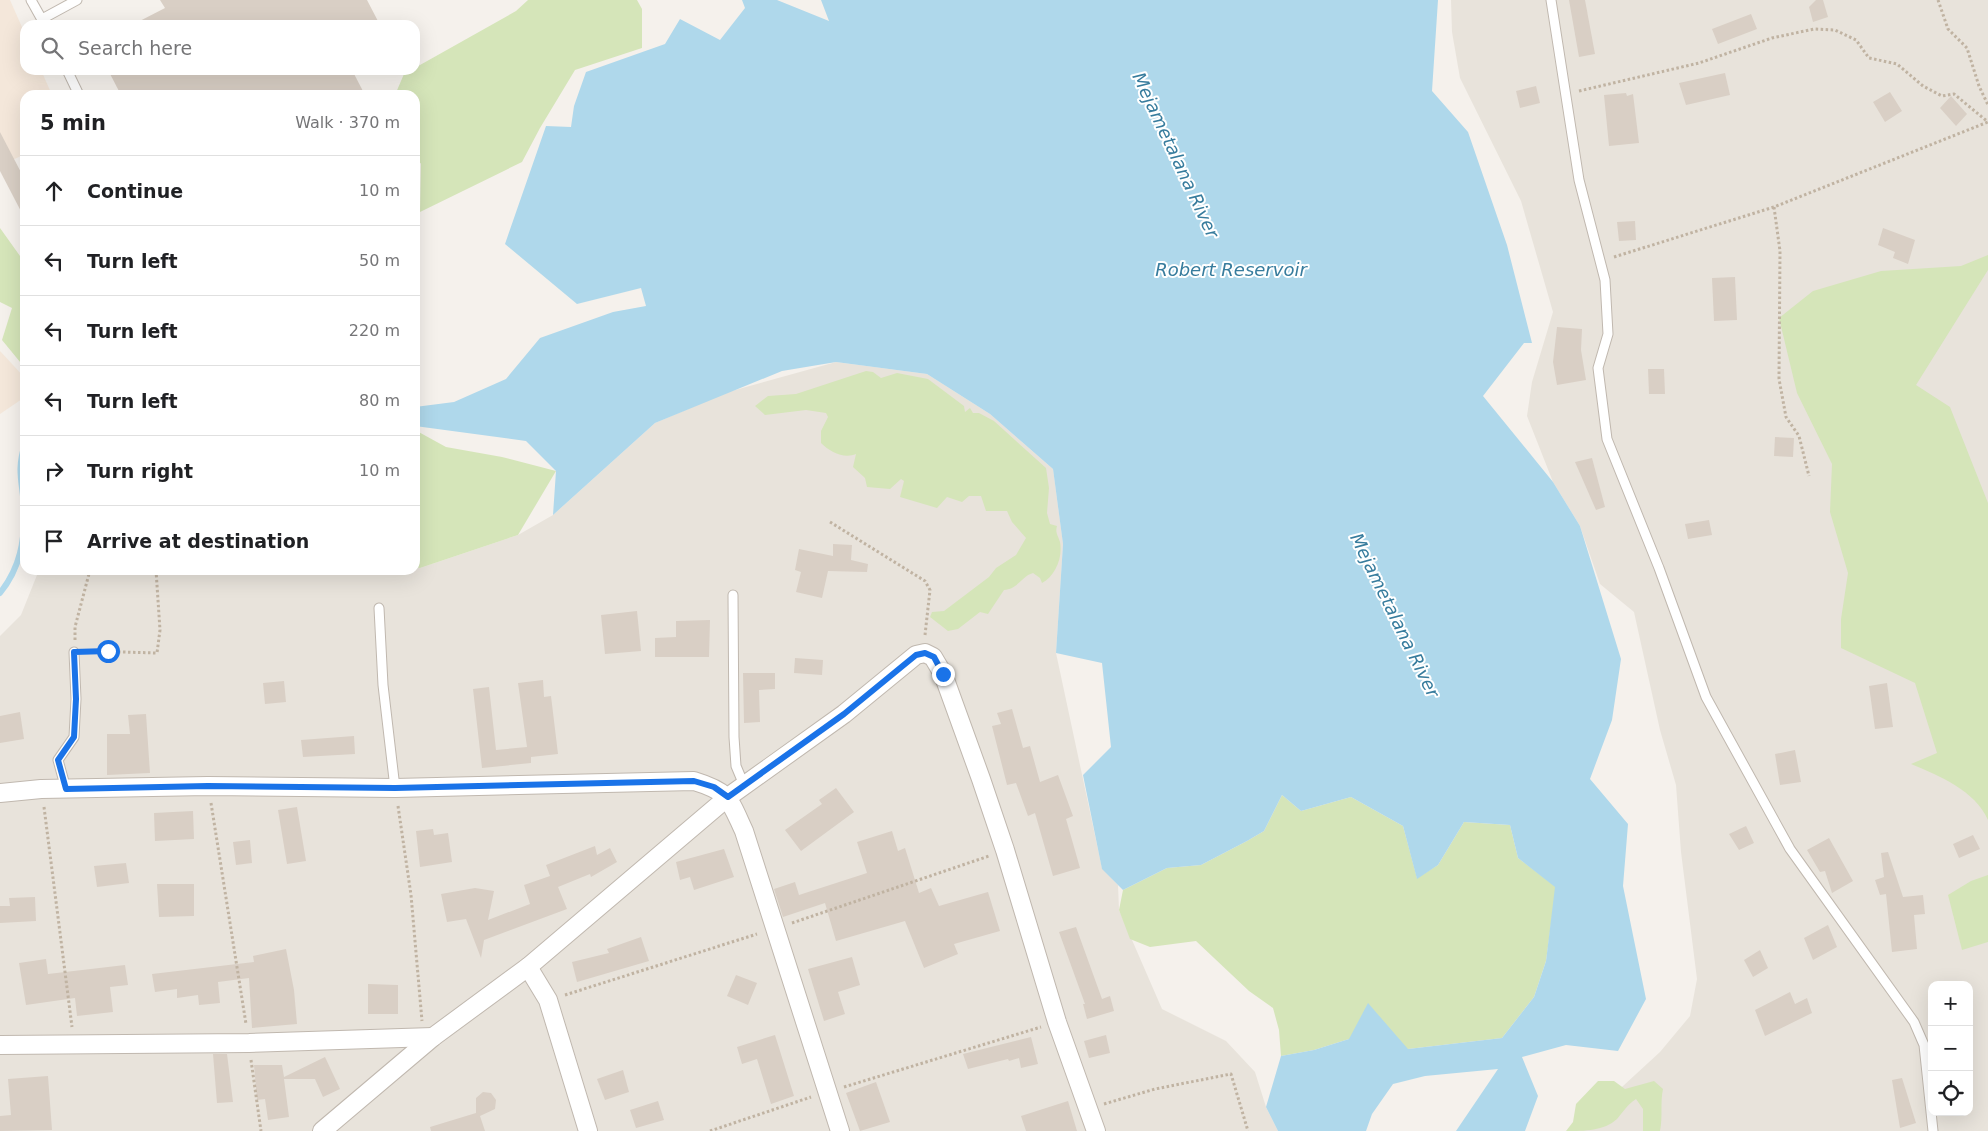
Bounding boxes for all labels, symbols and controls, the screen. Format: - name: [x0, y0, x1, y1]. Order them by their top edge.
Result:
- search box: [20, 20, 420, 75]
- icon: search: [38, 34, 66, 62]
- text: Search here: [78, 37, 192, 59]
- water label: Mejametalana River: [1128, 69, 1224, 243]
- text: 5 min: [40, 111, 106, 135]
- text: Walk · 370 m: [295, 113, 400, 132]
- icon: ahead: [40, 177, 68, 205]
- text: Continue: [87, 180, 183, 202]
- text: 10 m: [359, 181, 400, 200]
- icon: left: [40, 247, 68, 275]
- text: Turn left: [87, 250, 178, 272]
- text: 50 m: [359, 251, 400, 270]
- water label: Robert Reservoir: [1155, 259, 1308, 280]
- icon: left: [40, 317, 68, 345]
- text: Turn left: [87, 320, 178, 342]
- text: 220 m: [349, 321, 400, 340]
- icon: left: [40, 387, 68, 415]
- text: Turn left: [87, 390, 178, 412]
- text: 80 m: [359, 391, 400, 410]
- icon: right: [40, 457, 68, 485]
- text: Turn right: [87, 460, 193, 482]
- text: 10 m: [359, 461, 400, 480]
- icon: arrive: [40, 527, 68, 555]
- water label: Mejametalana River: [1346, 529, 1445, 702]
- text: Arrive at destination: [87, 530, 309, 552]
- route start: [97, 640, 120, 663]
- route end: [932, 663, 955, 686]
- map controls: [1928, 981, 1973, 1116]
- button: +: [1928, 981, 1973, 1026]
- button: −: [1928, 1026, 1973, 1071]
- button: locate: [1928, 1071, 1973, 1116]

